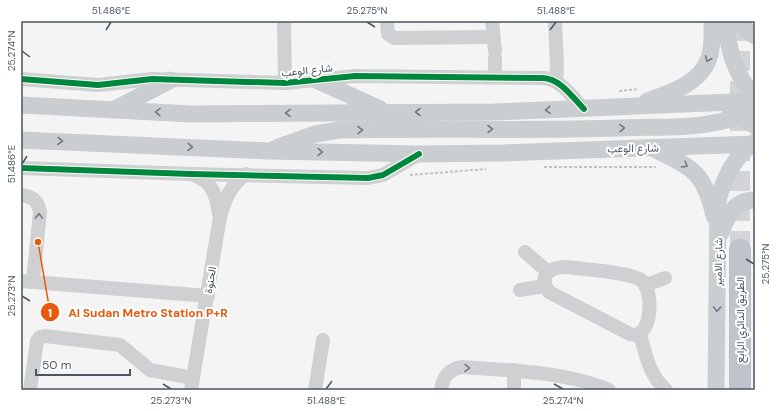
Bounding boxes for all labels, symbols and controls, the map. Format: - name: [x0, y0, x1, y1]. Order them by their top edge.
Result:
- text: 51.486°E: [92, 4, 131, 17]
- text: 25.275°N: [347, 4, 388, 17]
- text: 51.488°E: [537, 4, 576, 17]
- text: 25.274°N: [5, 31, 18, 71]
- one-way arrow: [704, 56, 712, 63]
- street label: شارع الوعب: [281, 60, 334, 81]
- one-way arrow: [545, 106, 551, 115]
- one-way arrow: [155, 108, 161, 117]
- one-way arrow: [415, 108, 421, 116]
- one-way arrow: [285, 109, 291, 117]
- one-way arrow: [619, 124, 625, 132]
- one-way arrow: [487, 125, 493, 133]
- one-way arrow: [357, 126, 363, 134]
- one-way arrow: [57, 137, 63, 146]
- street label: شارع الوعب: [607, 141, 659, 156]
- one-way arrow: [187, 143, 193, 152]
- text: 51.486°E: [5, 144, 18, 183]
- one-way arrow: [317, 148, 323, 156]
- one-way arrow: [681, 161, 688, 168]
- one-way arrow: [35, 213, 43, 219]
- street label: شارع الامير: [711, 237, 726, 287]
- text: 25.275°N: [759, 243, 772, 284]
- street label: الحنوة: [201, 266, 219, 294]
- text: 25.273°N: [5, 276, 18, 316]
- street label: الطريق الدائري الرابع: [733, 277, 750, 363]
- callout: Al Sudan Metro Station P+R: [40, 300, 236, 324]
- text: 1: [48, 305, 52, 321]
- text: Al Sudan Metro Station P+R: [68, 305, 228, 321]
- one-way arrow: [712, 306, 721, 312]
- scale bar: [36, 351, 130, 377]
- text: 50 m: [42, 357, 71, 373]
- one-way arrow: [464, 364, 470, 372]
- text: 25.273°N: [151, 394, 191, 407]
- text: 51.488°E: [307, 394, 346, 407]
- text: 25.274°N: [543, 394, 583, 407]

